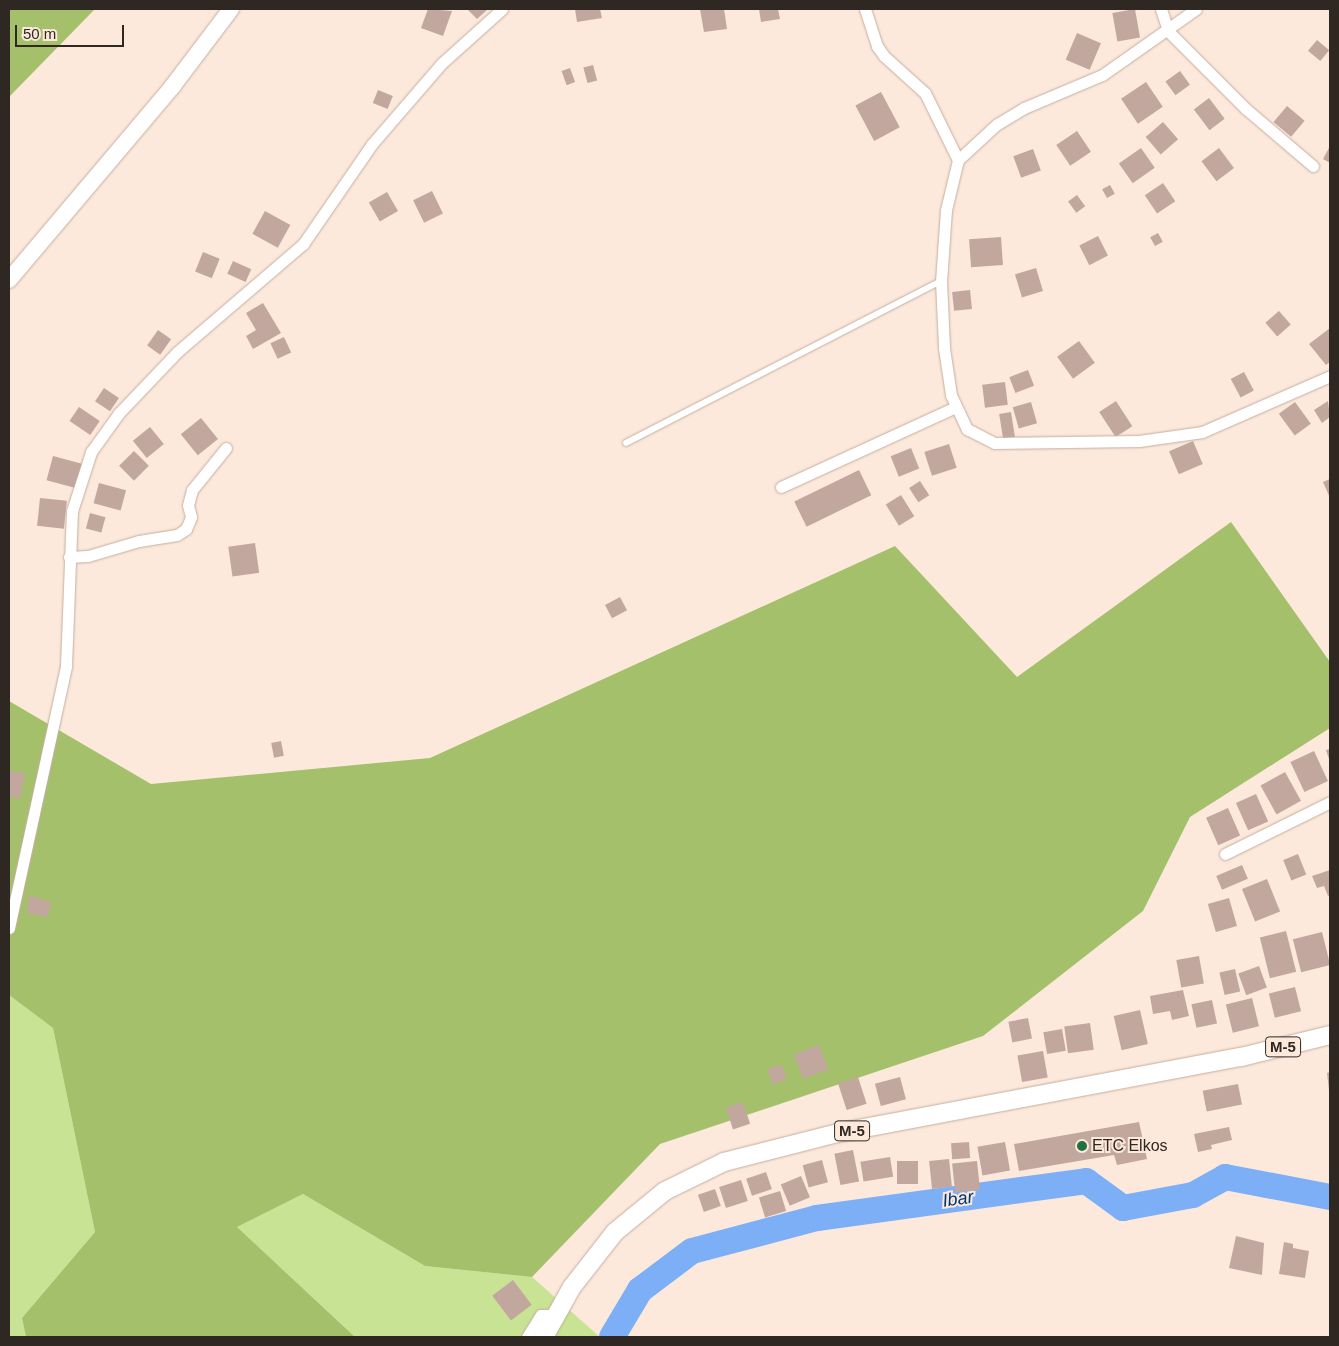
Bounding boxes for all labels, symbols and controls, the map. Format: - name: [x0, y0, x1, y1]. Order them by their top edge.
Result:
- scale bar: [18, 15, 126, 47]
- text: 50 m: [23, 25, 56, 42]
- road number: M-5: [1264, 1034, 1302, 1060]
- road number: M-5: [833, 1118, 871, 1144]
- place label: ETC Elkos: [1092, 1136, 1168, 1156]
- marker: ETC Elkos: [1076, 1140, 1088, 1152]
- water label: Ibar: [941, 1186, 975, 1212]

